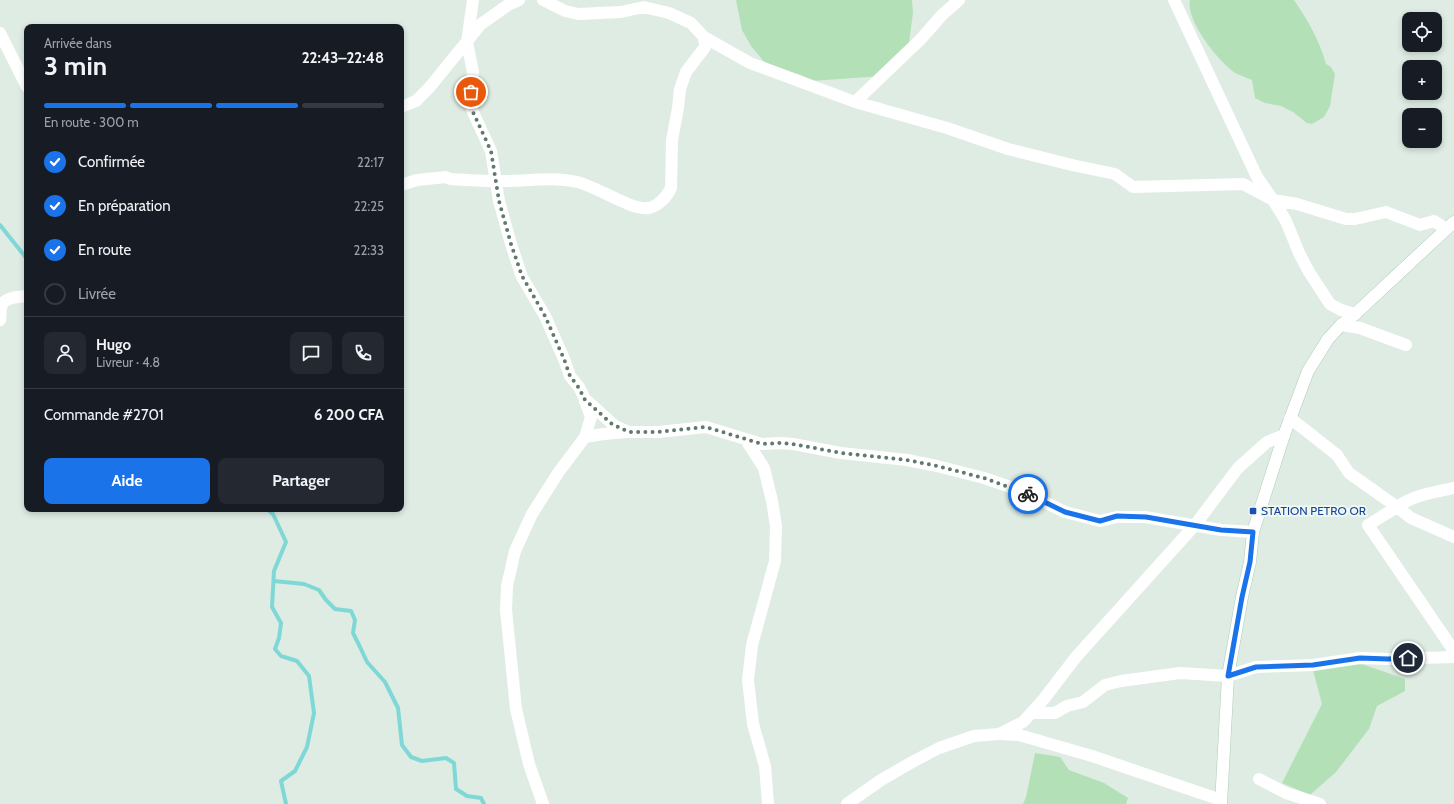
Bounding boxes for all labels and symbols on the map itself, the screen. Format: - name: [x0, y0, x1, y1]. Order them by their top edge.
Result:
- pin: [454, 75, 488, 109]
- courier: [1008, 474, 1048, 514]
- place label: STATION PETRO OR: [1261, 503, 1367, 518]
- marker: STATION PETRO OR: [1248, 506, 1258, 516]
- pin: [1391, 641, 1425, 675]

